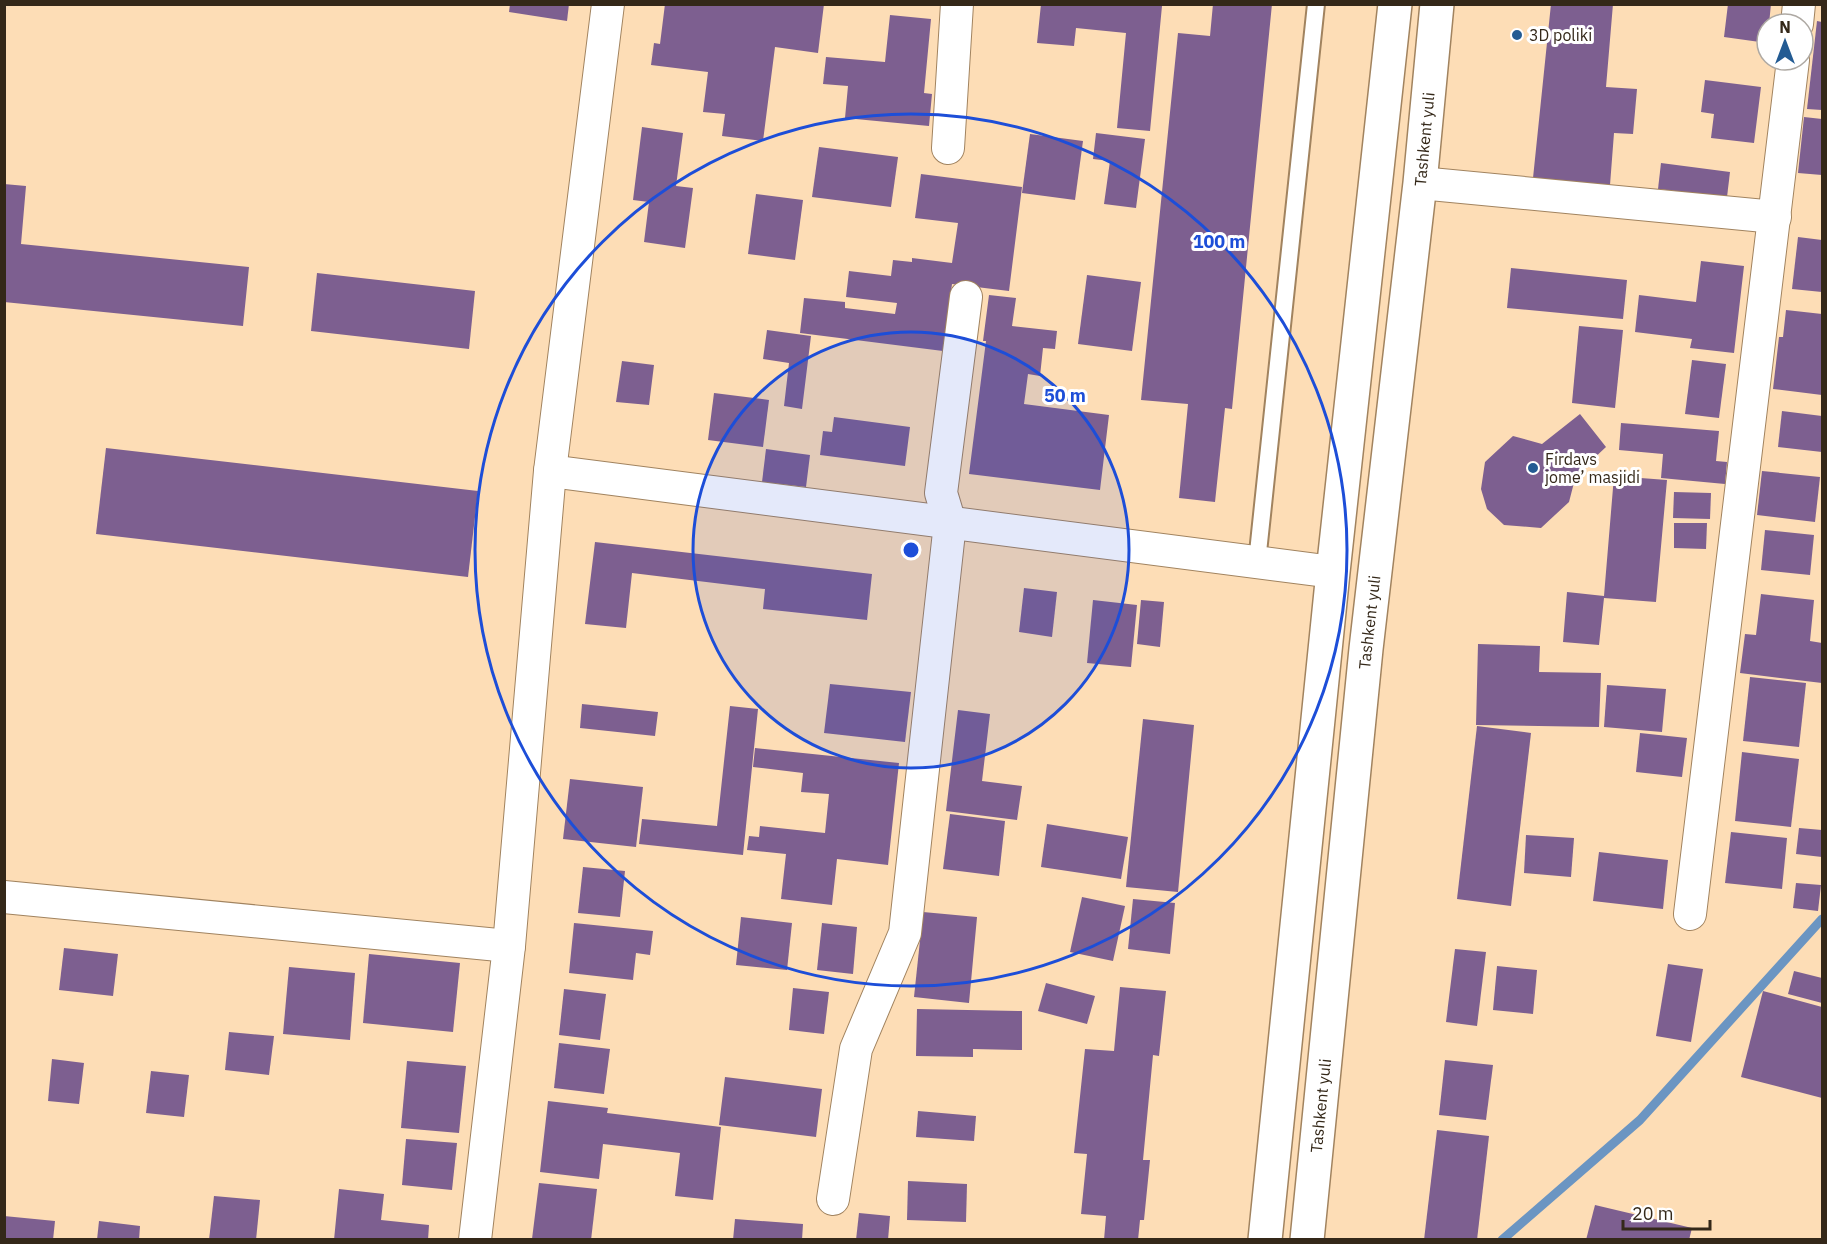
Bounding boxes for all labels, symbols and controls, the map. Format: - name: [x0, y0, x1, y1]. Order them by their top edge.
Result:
- north arrow: [1755, 12, 1815, 72]
- text: N: [1779, 17, 1791, 37]
- place label: 3D poliki: [1529, 25, 1592, 45]
- marker: 3D poliki: [1510, 28, 1524, 42]
- street label: Tashkent yuli: [1410, 91, 1439, 187]
- text: 100 m: [1193, 230, 1245, 253]
- text: 50 m: [1044, 384, 1086, 407]
- place label: Firdavs jome’ masjidi: [1545, 449, 1640, 487]
- marker: Firdavs jome’ masjidi: [1526, 461, 1540, 475]
- centre of rings: [901, 540, 921, 560]
- street label: Tashkent yuli: [1354, 574, 1384, 670]
- street label: Tashkent yuli: [1306, 1058, 1335, 1154]
- scale bar: [1623, 1193, 1710, 1231]
- text: 20 m: [1632, 1202, 1674, 1225]

